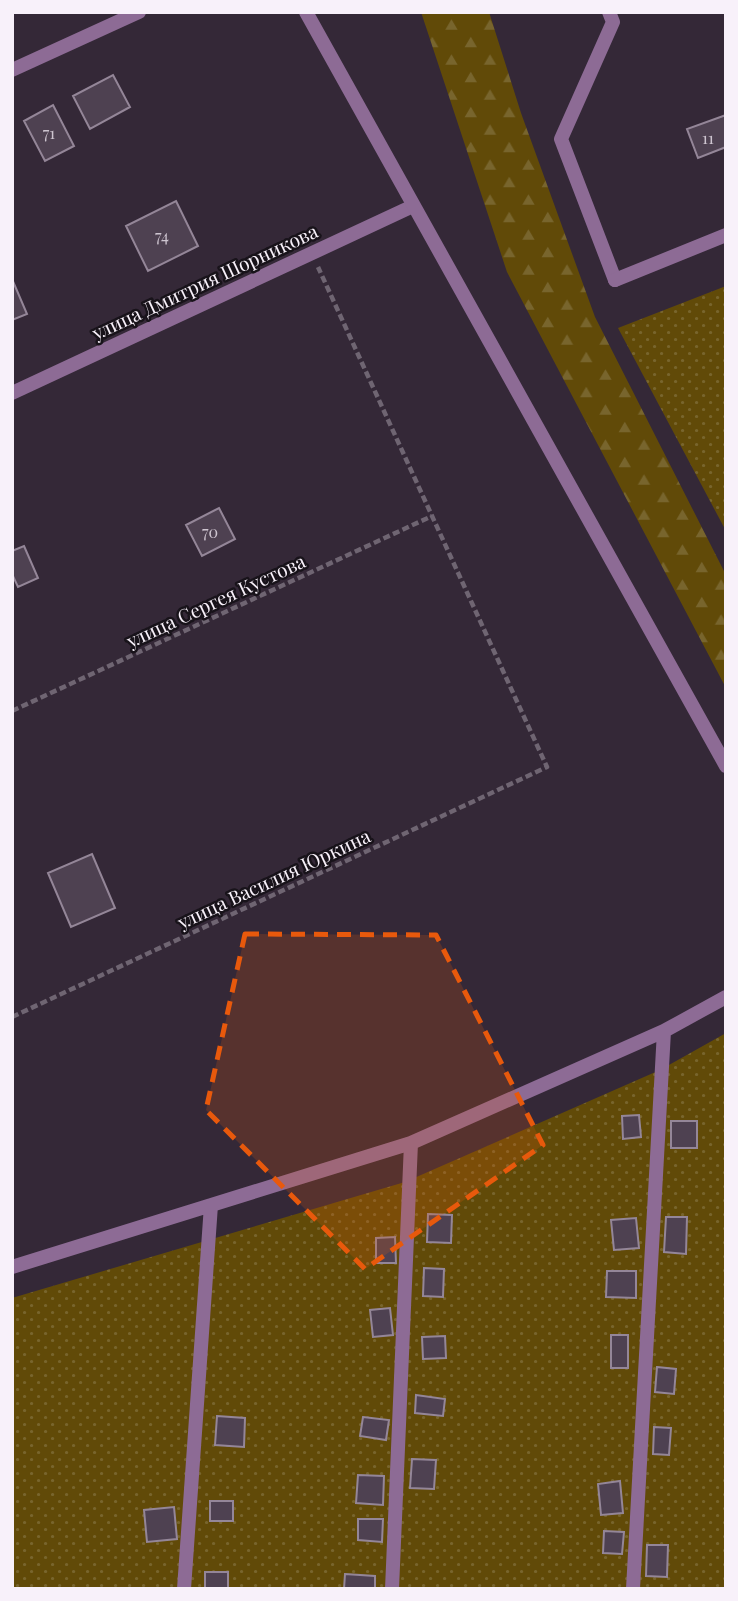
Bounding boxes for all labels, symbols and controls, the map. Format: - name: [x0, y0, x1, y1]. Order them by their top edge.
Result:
- house number: 71: [43, 122, 55, 143]
- house number: 11: [702, 127, 714, 148]
- street label: улица Дмитрия Шорникова: [87, 217, 322, 345]
- house number: 74: [155, 225, 169, 246]
- house number: 70: [202, 521, 218, 542]
- street label: улица Сергея Кустова: [121, 547, 310, 653]
- street label: улица Василия Юркина: [172, 822, 375, 935]

